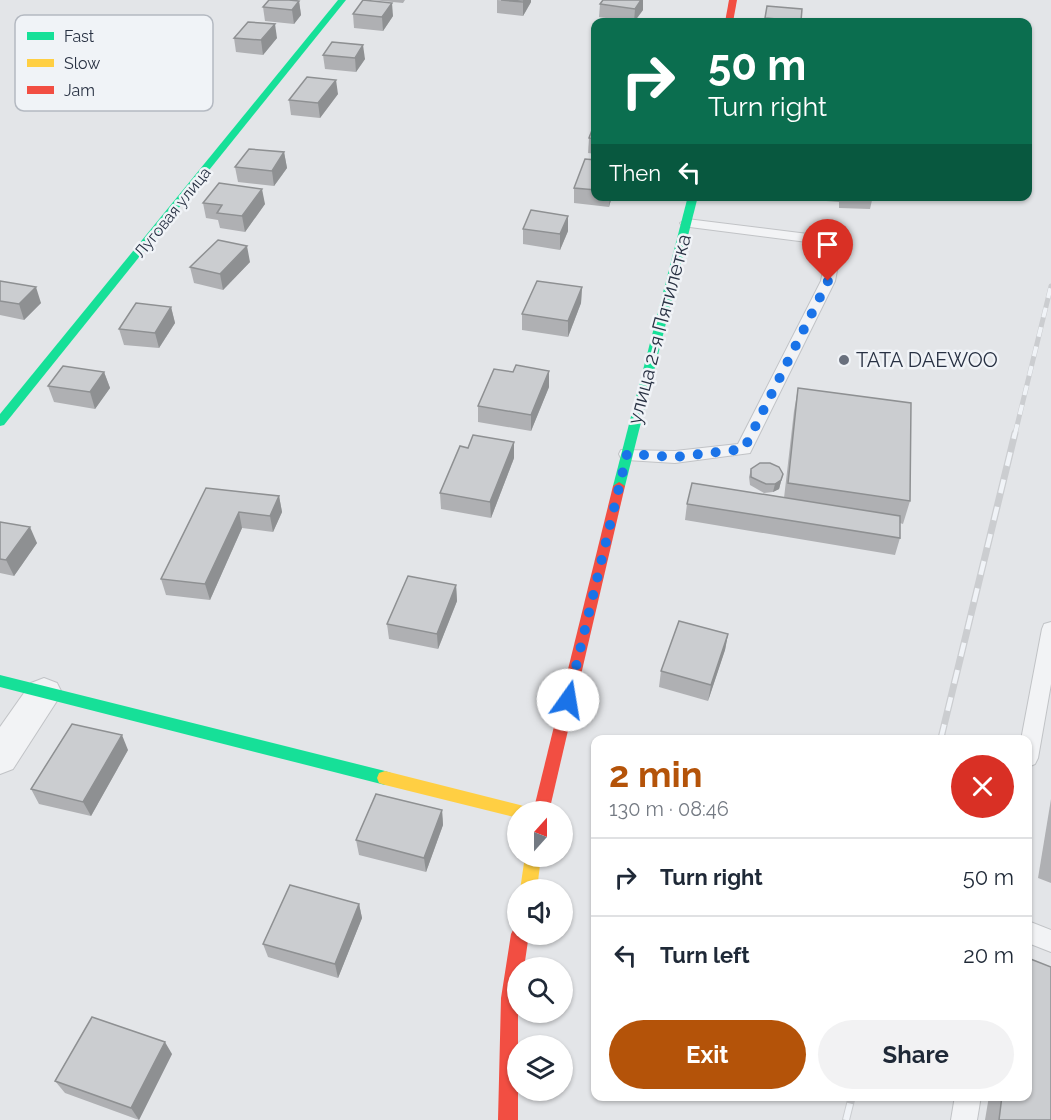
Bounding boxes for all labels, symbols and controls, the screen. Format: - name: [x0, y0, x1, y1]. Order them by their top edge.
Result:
- legend: [15, 15, 213, 111]
- text: Fast: [64, 27, 95, 46]
- text: 50 m: [708, 41, 806, 90]
- icon: right: [609, 42, 687, 120]
- text: Slow: [64, 54, 100, 73]
- text: Jam: [64, 81, 95, 100]
- text: Turn right: [708, 91, 827, 122]
- icon: left: [673, 156, 706, 189]
- text: Then: [609, 160, 661, 186]
- street label: Луговая улица: [130, 163, 215, 261]
- pin: [802, 219, 853, 281]
- icon: arrive: [811, 228, 844, 261]
- street label: улица 2-я Пятилетка: [622, 231, 696, 427]
- place label: TATA DAEWOO: [856, 348, 998, 372]
- marker: TATA DAEWOO: [837, 353, 851, 367]
- position arrow: [536, 668, 600, 732]
- text: 2 min: [609, 753, 702, 795]
- button: close: [951, 755, 1014, 818]
- text: 130 m · 08:46: [609, 797, 729, 821]
- north arrow: [507, 801, 573, 867]
- map controls: [507, 801, 573, 1101]
- icon: right: [609, 861, 642, 894]
- text: Turn right: [660, 864, 763, 890]
- text: 50 m: [963, 864, 1014, 890]
- button: sound: [507, 879, 573, 945]
- icon: left: [609, 939, 642, 972]
- text: Turn left: [660, 942, 750, 968]
- text: 20 m: [963, 942, 1014, 968]
- button: search: [507, 957, 573, 1023]
- button: Exit: [609, 1020, 806, 1089]
- button: Share: [818, 1020, 1014, 1089]
- button: layers: [507, 1035, 573, 1101]

